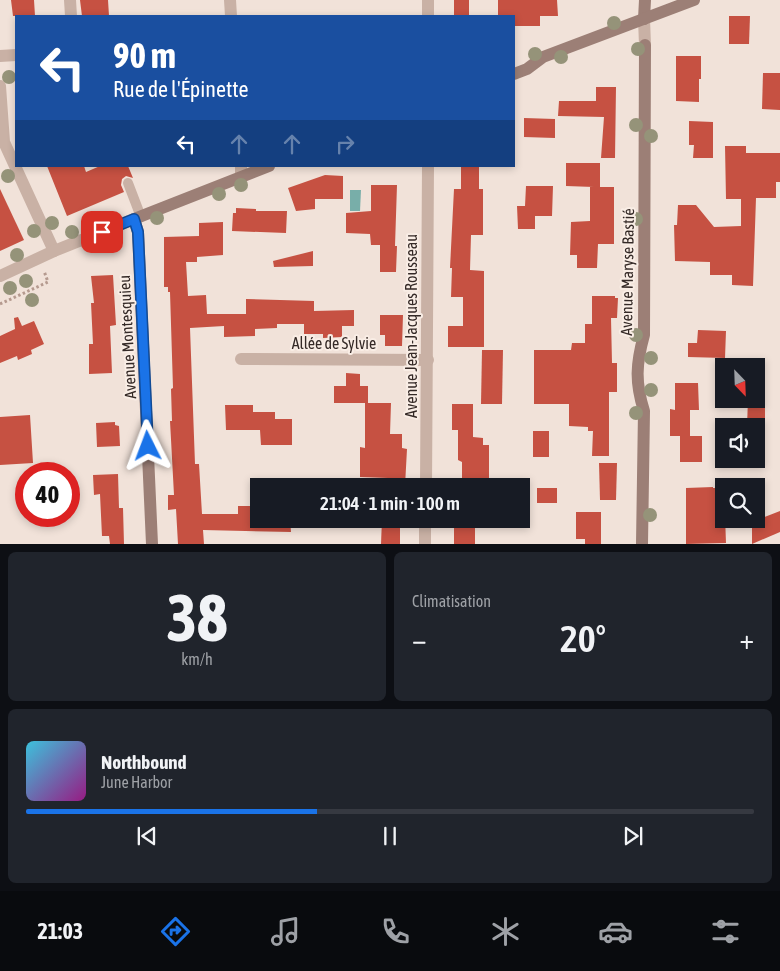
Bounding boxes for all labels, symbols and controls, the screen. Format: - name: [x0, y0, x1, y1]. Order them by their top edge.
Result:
- icon: left: [30, 35, 95, 100]
- text: 90 m: [113, 35, 176, 75]
- text: Rue de l'Épinette: [113, 76, 248, 102]
- icon: left: [172, 130, 200, 158]
- icon: ahead: [225, 130, 253, 158]
- icon: ahead: [278, 130, 306, 158]
- icon: right: [331, 130, 359, 158]
- street label: Avenue Maryse Bastié: [617, 208, 638, 336]
- pin: [81, 211, 123, 253]
- icon: arrive: [88, 218, 116, 246]
- street label: Avenue Jean-Jacques Rousseau: [402, 234, 421, 418]
- street label: Avenue Montesquieu: [115, 275, 140, 399]
- street label: Allée de Sylvie: [292, 334, 376, 353]
- north arrow: [715, 358, 765, 408]
- map controls: [715, 358, 765, 528]
- button: sound: [715, 418, 765, 468]
- position arrow: [121, 419, 173, 471]
- speed limit sign: 40: [15, 462, 80, 527]
- button: search: [715, 478, 765, 528]
- text: 21:04 · 1 min · 100 m: [320, 492, 460, 514]
- text: 38: [166, 580, 228, 655]
- text: Climatisation: [412, 592, 491, 610]
- text: 20°: [560, 617, 606, 660]
- text: −: [412, 623, 427, 655]
- text: +: [739, 623, 754, 655]
- text: km/h: [181, 650, 213, 668]
- text: Northbound: [101, 751, 187, 773]
- text: June Harbor: [101, 773, 172, 791]
- icon: previous: [133, 822, 161, 850]
- icon: pause: [376, 822, 404, 850]
- icon: next: [619, 822, 647, 850]
- icon: directions: [158, 914, 193, 949]
- icon: music: [268, 914, 303, 949]
- icon: phone: [378, 914, 413, 949]
- icon: climate: [488, 914, 523, 949]
- icon: car: [598, 914, 633, 949]
- icon: filters: [708, 914, 743, 949]
- text: 21:03: [37, 918, 83, 944]

